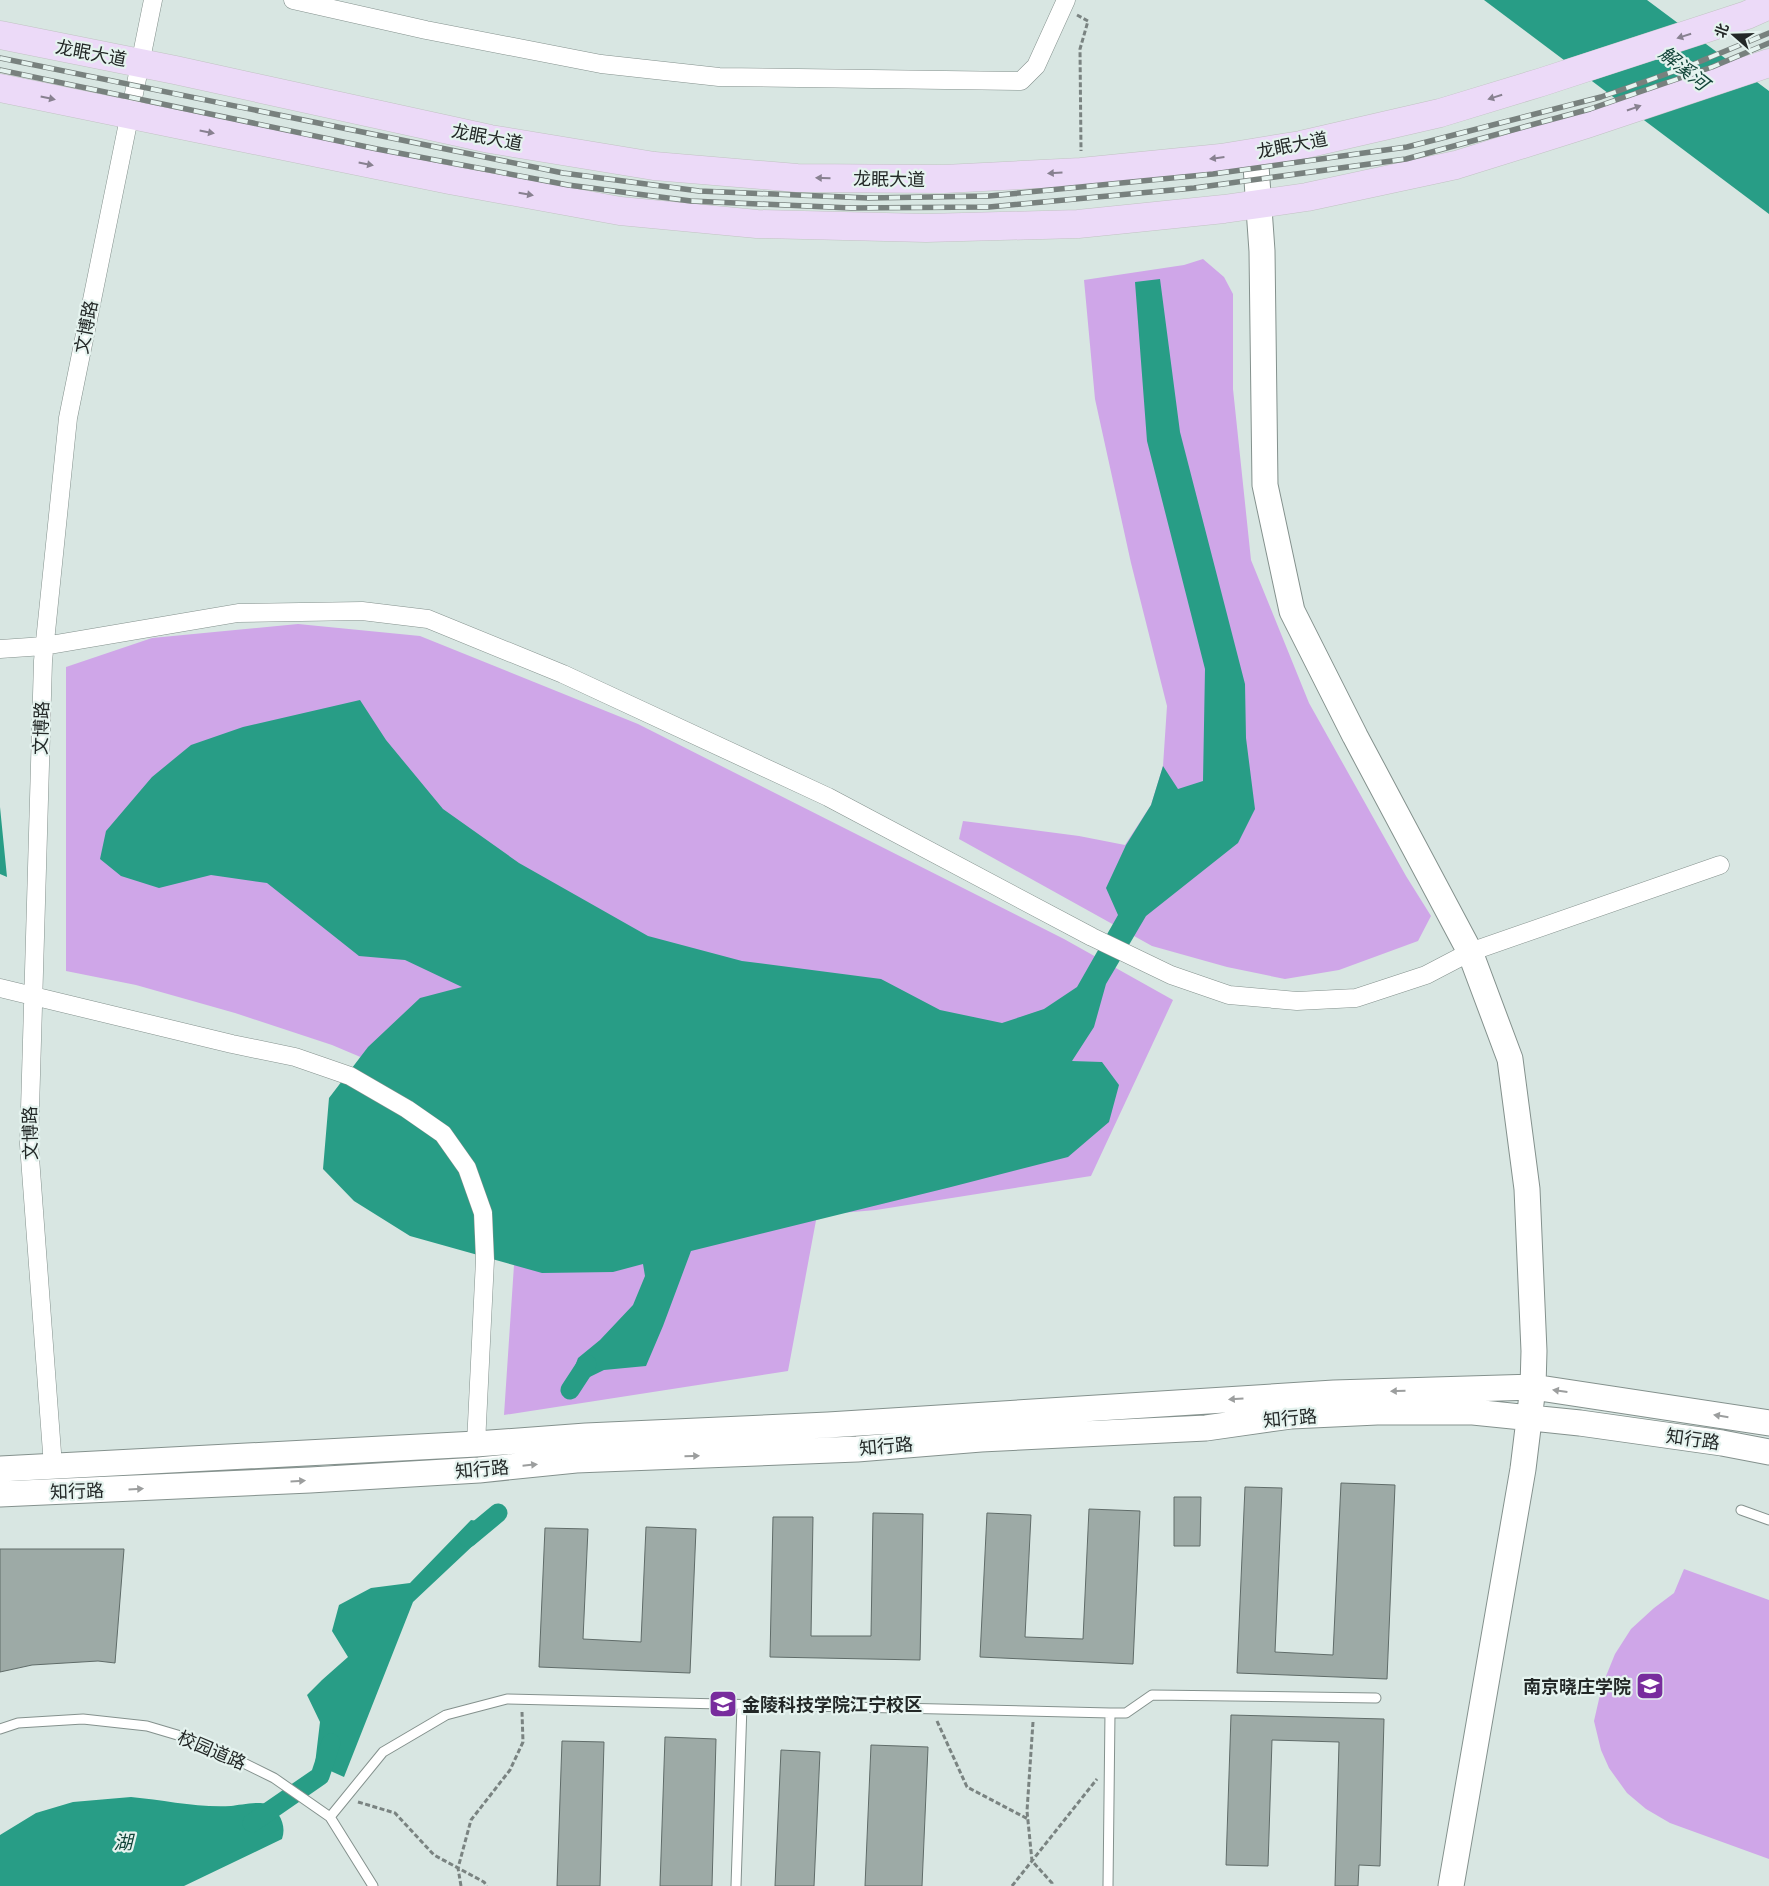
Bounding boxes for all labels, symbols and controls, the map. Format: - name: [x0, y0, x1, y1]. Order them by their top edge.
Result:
- north arrow: [1709, 10, 1759, 60]
- text: 北: [1711, 21, 1733, 40]
- one-way arrow: [1676, 32, 1691, 40]
- street label: 龙眠大道: [53, 35, 129, 71]
- water label: 解溪河: [1654, 41, 1717, 98]
- one-way arrow: [1487, 93, 1502, 101]
- one-way arrow: [40, 94, 55, 102]
- one-way arrow: [1626, 104, 1641, 111]
- street label: 龙眠大道: [449, 119, 525, 155]
- street label: 龙眠大道: [1254, 127, 1330, 163]
- one-way arrow: [199, 128, 215, 136]
- one-way arrow: [1209, 154, 1225, 162]
- one-way arrow: [358, 160, 374, 168]
- street label: 龙眠大道: [853, 167, 925, 191]
- one-way arrow: [1047, 170, 1063, 178]
- one-way arrow: [815, 174, 831, 182]
- one-way arrow: [518, 190, 533, 198]
- street label: 文博路: [70, 298, 102, 356]
- street label: 文博路: [29, 701, 53, 755]
- street label: 文博路: [18, 1106, 42, 1160]
- one-way arrow: [1552, 1387, 1568, 1395]
- one-way arrow: [1390, 1388, 1406, 1396]
- one-way arrow: [1227, 1396, 1243, 1404]
- street label: 知行路: [1262, 1404, 1318, 1432]
- one-way arrow: [1712, 1411, 1728, 1419]
- street label: 知行路: [1665, 1424, 1721, 1454]
- street label: 知行路: [858, 1432, 914, 1460]
- one-way arrow: [685, 1452, 701, 1460]
- street label: 知行路: [454, 1455, 510, 1483]
- one-way arrow: [523, 1461, 539, 1469]
- one-way arrow: [291, 1477, 307, 1485]
- street label: 知行路: [50, 1479, 104, 1503]
- one-way arrow: [128, 1484, 144, 1492]
- school or university icon: 南京晓庄学院: [1635, 1671, 1665, 1701]
- place label: 南京晓庄学院: [1523, 1675, 1631, 1698]
- school or university icon: 金陵科技学院江宁校区: [708, 1689, 738, 1719]
- place label: 金陵科技学院江宁校区: [742, 1693, 922, 1716]
- street label: 校园道路: [174, 1725, 250, 1775]
- water label: 湖: [113, 1830, 135, 1854]

